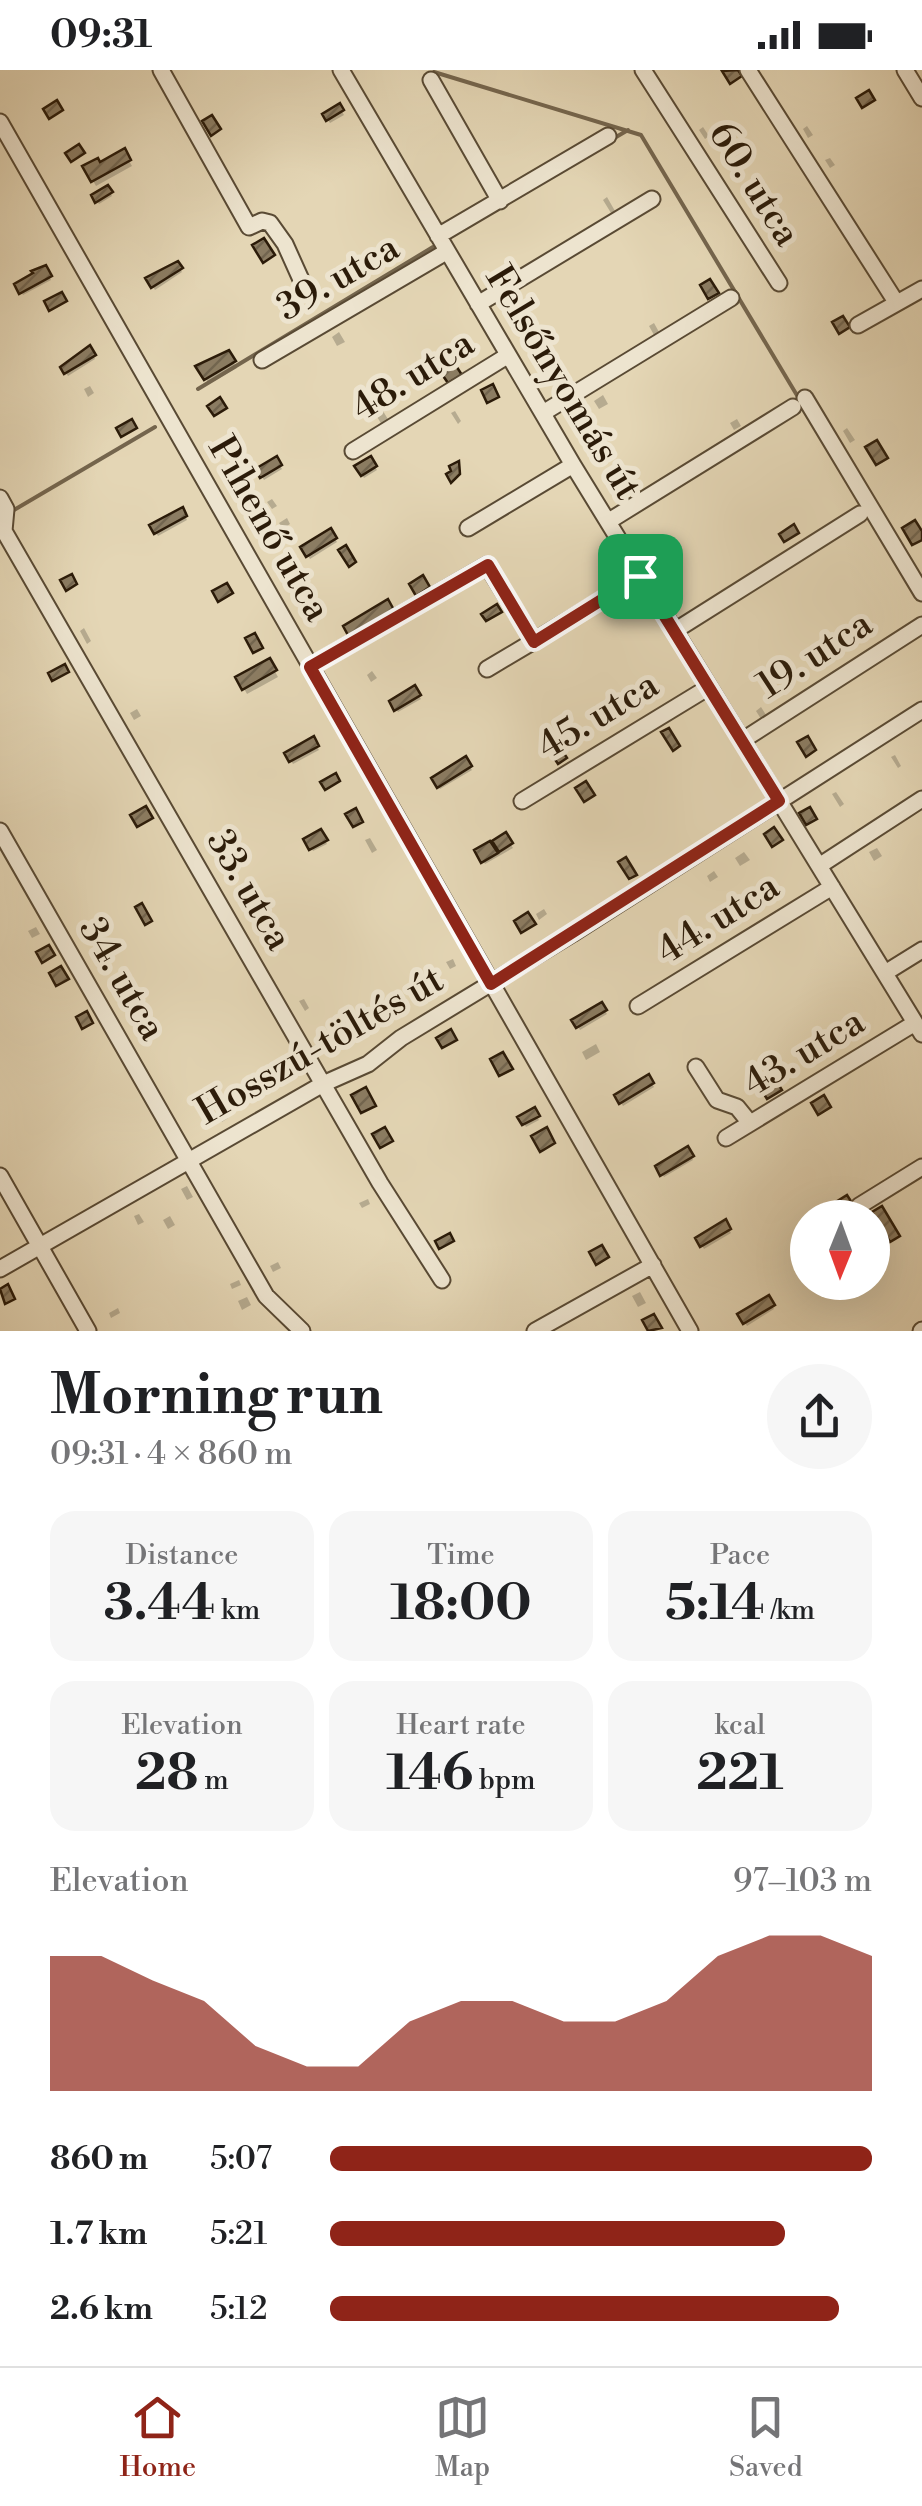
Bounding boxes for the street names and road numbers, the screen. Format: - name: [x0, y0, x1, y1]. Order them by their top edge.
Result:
- street label: 60. utca: [698, 113, 811, 255]
- street label: 39. utca: [268, 224, 408, 332]
- street label: Felsőnyomás út: [475, 258, 651, 508]
- street label: 48. utca: [343, 320, 484, 432]
- street label: Pihenő utca: [197, 428, 341, 630]
- street label: 19. utca: [749, 600, 882, 709]
- street label: 45. utca: [529, 661, 668, 770]
- street label: 33. utca: [196, 821, 303, 959]
- street label: 44. utca: [648, 863, 789, 975]
- street label: 34. utca: [68, 909, 176, 1049]
- street label: Hosszú-töltés út: [188, 956, 452, 1136]
- street label: 43. utca: [735, 998, 874, 1107]

